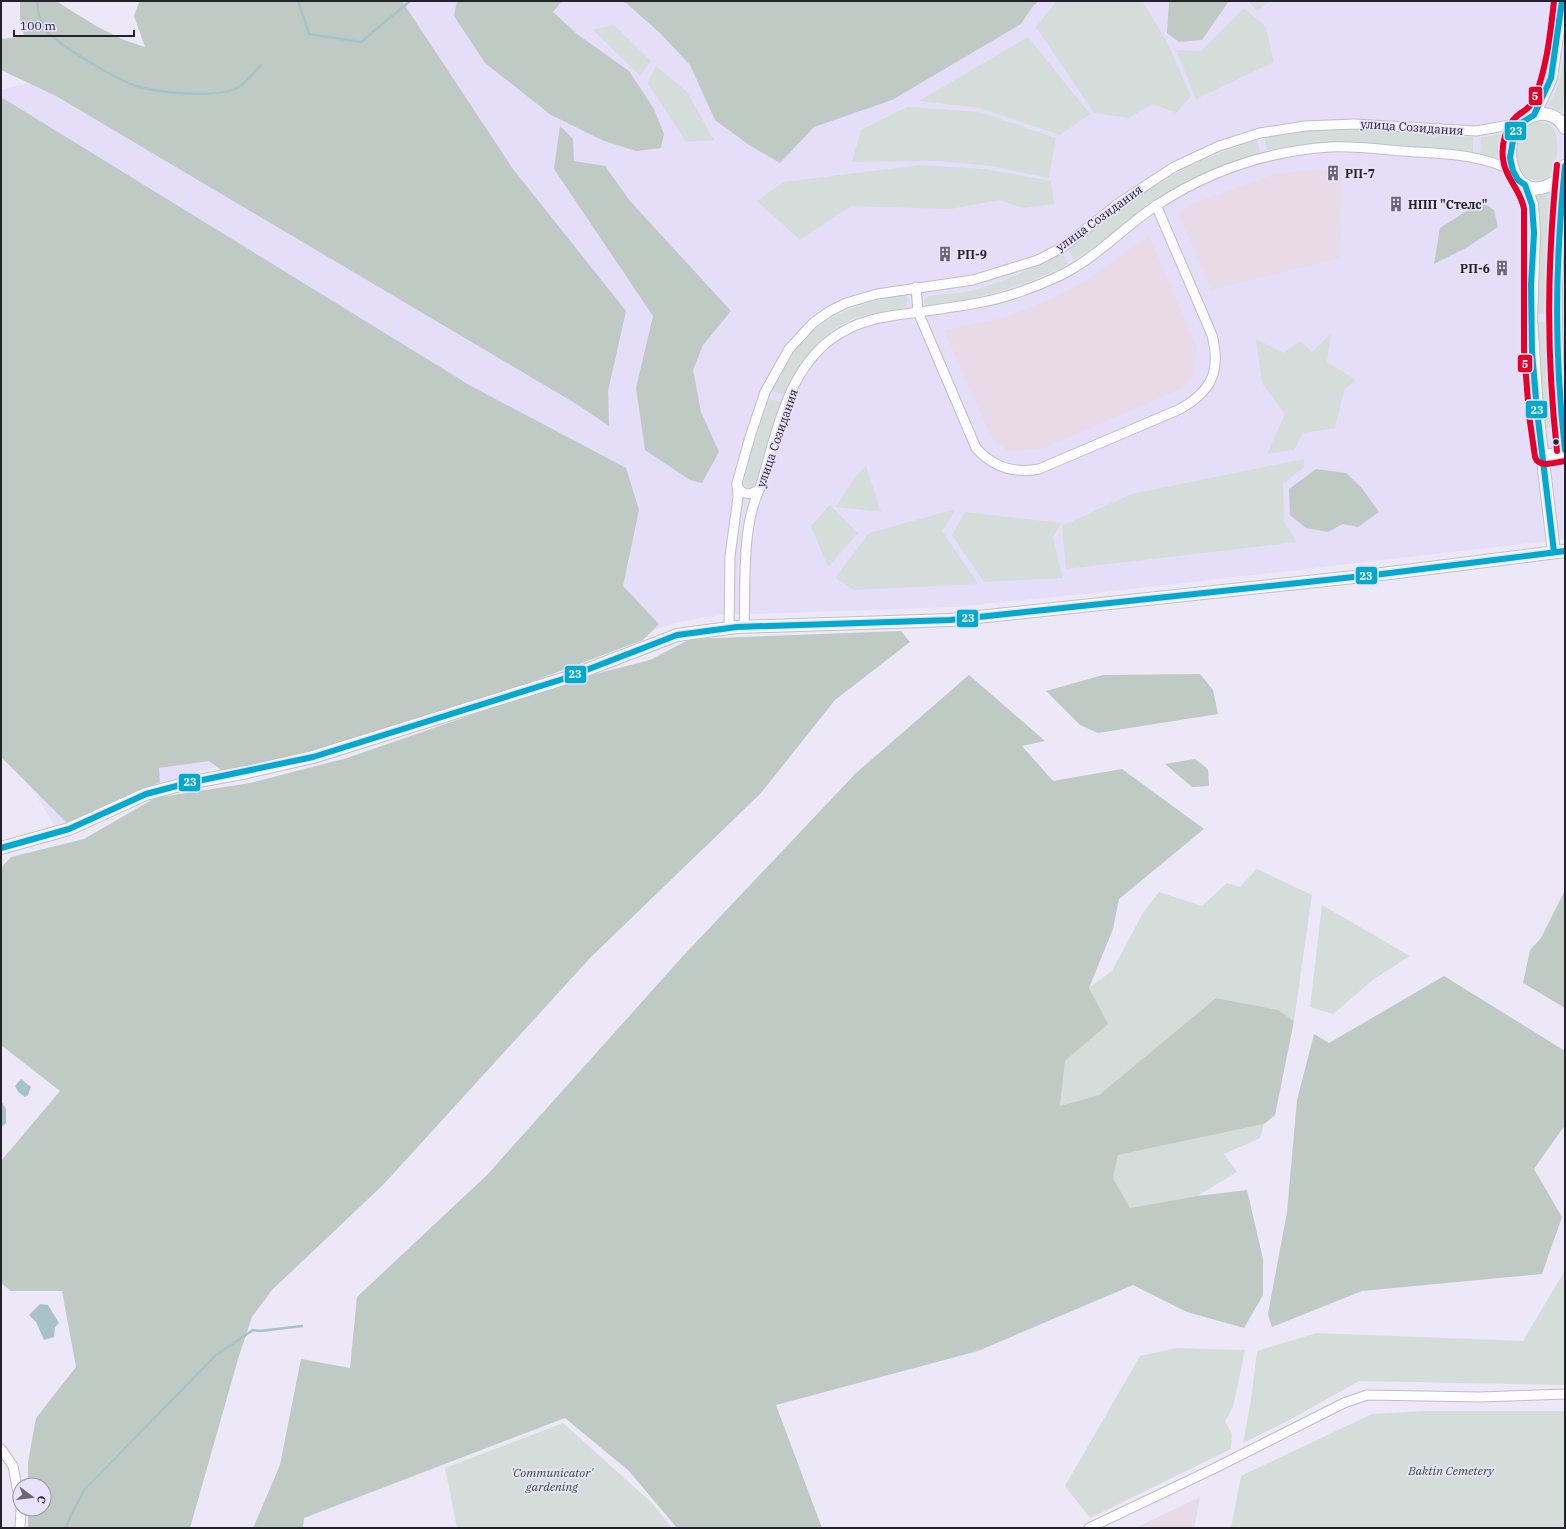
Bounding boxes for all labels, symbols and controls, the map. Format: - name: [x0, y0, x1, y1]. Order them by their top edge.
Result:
- scale bar: [14, 12, 134, 38]
- text: 100 m: [20, 18, 56, 33]
- line badge: 5: [1528, 86, 1543, 106]
- text: 5: [1532, 89, 1538, 103]
- street label: улица Созидания: [1360, 116, 1464, 138]
- line badge: 23: [1504, 121, 1527, 141]
- text: 23: [1509, 124, 1523, 138]
- building icon: РП-7: [1324, 164, 1342, 182]
- place label: РП-7: [1345, 166, 1375, 181]
- street label: улица Созидания: [1053, 182, 1145, 254]
- building icon: НПП "Стелс": [1387, 195, 1405, 213]
- place label: НПП "Стелс": [1408, 197, 1488, 212]
- building icon: РП-9: [936, 245, 954, 263]
- place label: РП-9: [957, 247, 987, 262]
- building icon: РП-6: [1493, 259, 1511, 277]
- place label: РП-6: [1460, 261, 1490, 276]
- line badge: 5: [1517, 354, 1533, 373]
- text: 5: [1522, 357, 1528, 371]
- street label: улица Созидания: [753, 387, 801, 489]
- line badge: 23: [1525, 400, 1548, 419]
- text: 23: [1530, 403, 1544, 417]
- unlabelled marker: [1551, 437, 1561, 447]
- line badge: 23: [1355, 566, 1378, 585]
- text: 23: [1359, 569, 1373, 583]
- line badge: 23: [956, 609, 979, 628]
- text: 23: [961, 611, 975, 625]
- line badge: 23: [564, 665, 587, 684]
- text: 23: [568, 667, 582, 681]
- line badge: 23: [178, 773, 201, 792]
- text: 23: [183, 775, 197, 789]
- park label: Baktin Cemetery: [1407, 1463, 1495, 1478]
- park label: 'Communicator' gardening: [511, 1465, 595, 1494]
- north arrow: [12, 1477, 52, 1517]
- text: С: [34, 1494, 49, 1505]

